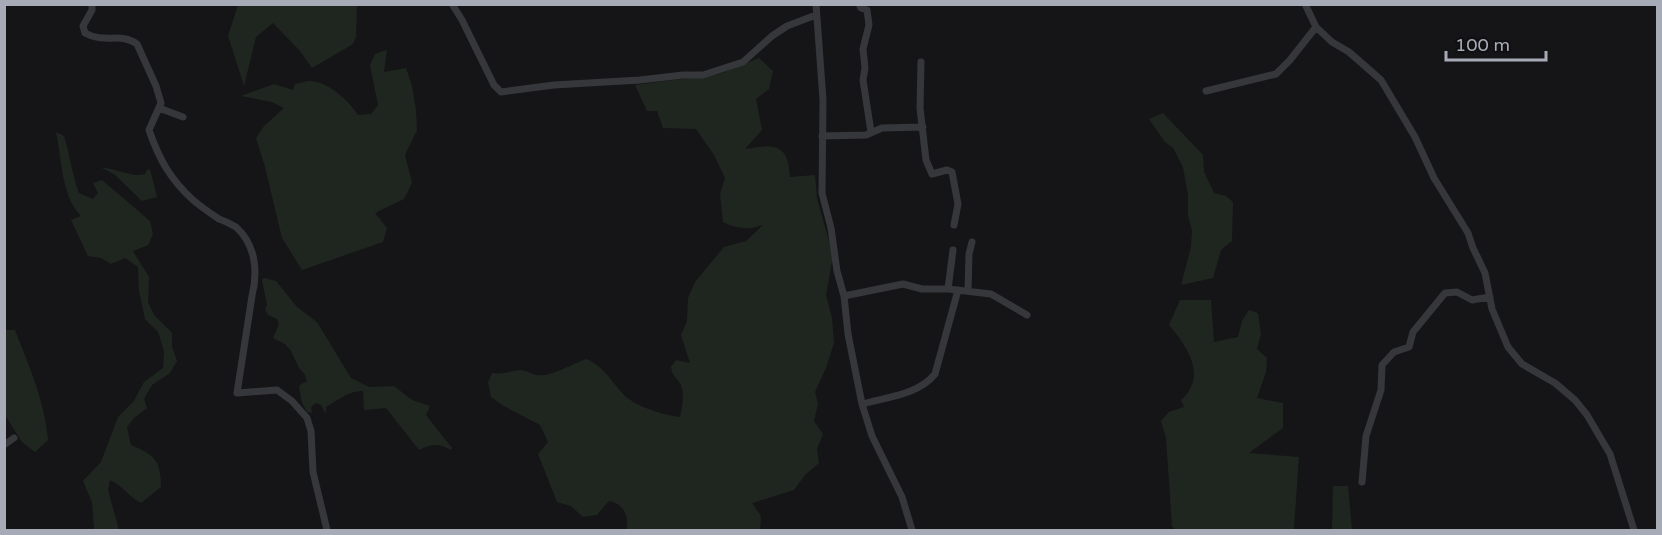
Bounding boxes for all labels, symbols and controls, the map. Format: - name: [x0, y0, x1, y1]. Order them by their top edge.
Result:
- scale bar: [1446, 24, 1546, 62]
- text: 100 m: [1455, 34, 1510, 56]

